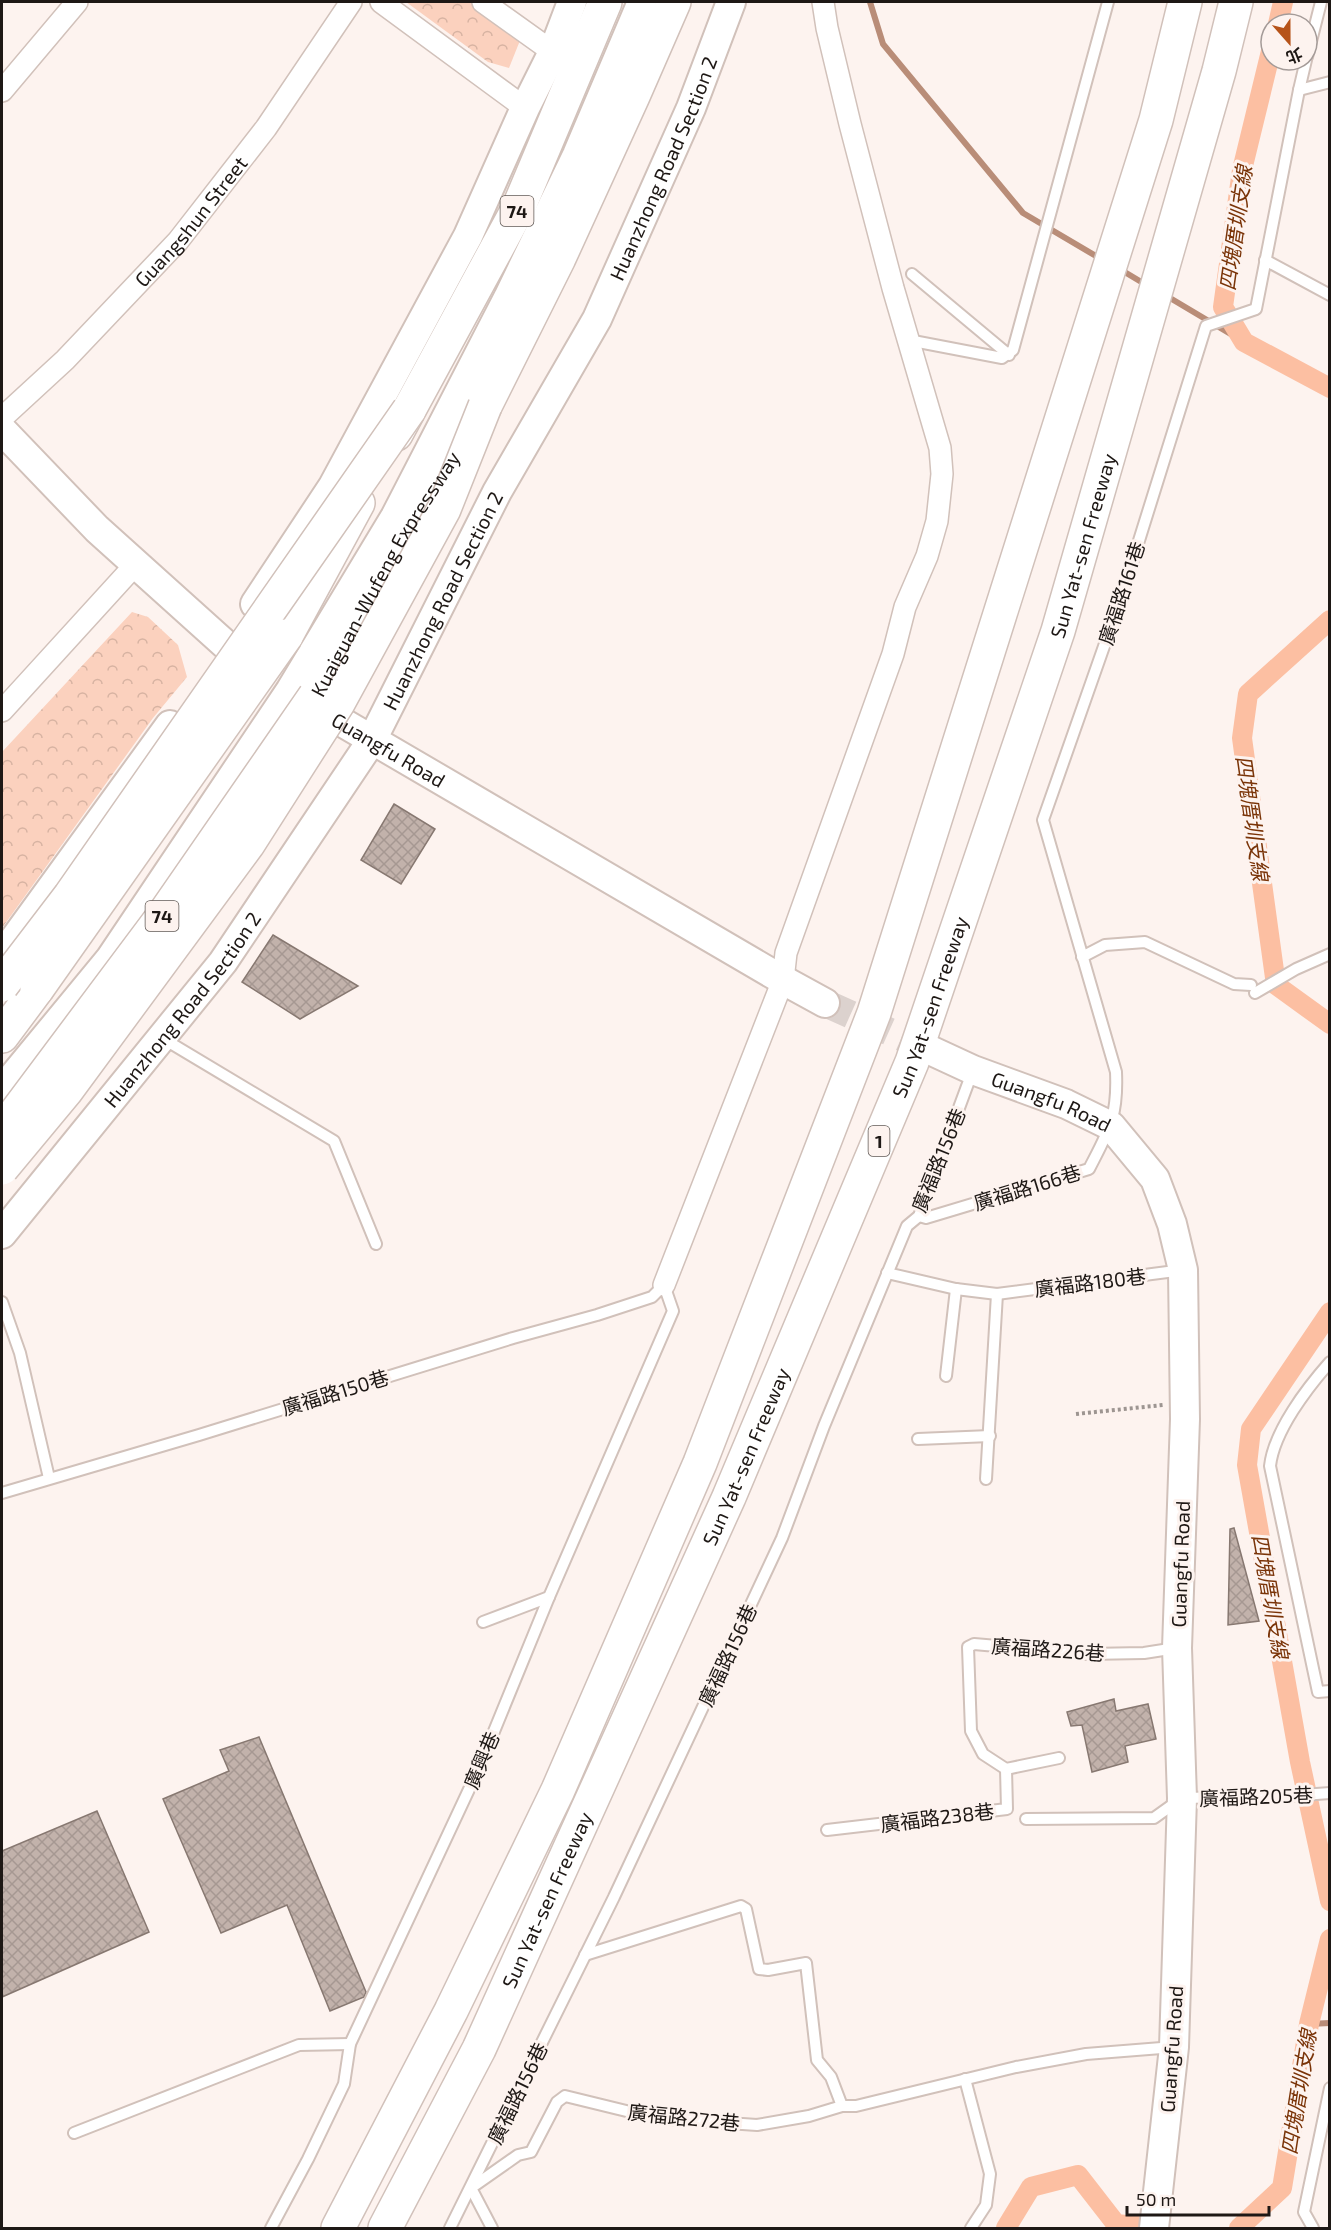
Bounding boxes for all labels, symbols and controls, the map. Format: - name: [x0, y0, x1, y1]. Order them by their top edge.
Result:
- north arrow: [1259, 12, 1319, 72]
- text: 北: [1284, 45, 1305, 68]
- street label: Huanzhong Road Section 2: [604, 53, 721, 284]
- street label: Guangshun Street: [129, 151, 252, 291]
- water label: 四塊厝圳支線: [1214, 162, 1256, 292]
- road number: 74: [500, 196, 534, 226]
- street label: Kuaiguan-Wufeng Expressway: [305, 446, 465, 700]
- street label: Sun Yat-sen Freeway: [1045, 450, 1121, 641]
- street label: Huanzhong Road Section 2: [377, 487, 507, 714]
- street label: 廣福路161巷: [1093, 538, 1149, 648]
- street label: Guangfu Road: [328, 707, 450, 792]
- water label: 四塊厝圳支線: [1232, 754, 1274, 884]
- road number: 74: [146, 901, 178, 931]
- street label: Huanzhong Road Section 2: [98, 907, 265, 1112]
- street label: Sun Yat-sen Freeway: [886, 913, 973, 1101]
- street label: Guangfu Road: [988, 1066, 1115, 1136]
- street label: 廣福路156巷: [906, 1104, 970, 1216]
- road number: 1: [868, 1126, 890, 1156]
- street label: 廣福路166巷: [970, 1159, 1084, 1215]
- street label: 廣福路180巷: [1033, 1263, 1147, 1301]
- street label: 廣福路150巷: [279, 1364, 391, 1420]
- street label: Sun Yat-sen Freeway: [697, 1364, 794, 1549]
- street label: Guangfu Road: [1166, 1500, 1194, 1628]
- water label: 四塊厝圳支線: [1248, 1532, 1295, 1662]
- street label: 廣福路156巷: [693, 1600, 761, 1710]
- street label: 廣福路226巷: [990, 1633, 1106, 1665]
- street label: 廣興巷: [458, 1728, 504, 1792]
- street label: 廣福路205巷: [1199, 1782, 1313, 1810]
- street label: 廣福路238巷: [879, 1798, 995, 1836]
- street label: Sun Yat-sen Freeway: [496, 1808, 597, 1992]
- street label: Guangfu Road: [1155, 1985, 1187, 2113]
- water label: 四塊厝圳支線: [1276, 2026, 1321, 2156]
- street label: 廣福路156巷: [482, 2038, 552, 2148]
- street label: 廣福路272巷: [627, 2099, 741, 2135]
- scale bar: [1127, 2179, 1270, 2217]
- text: 50 m: [1136, 2188, 1176, 2210]

